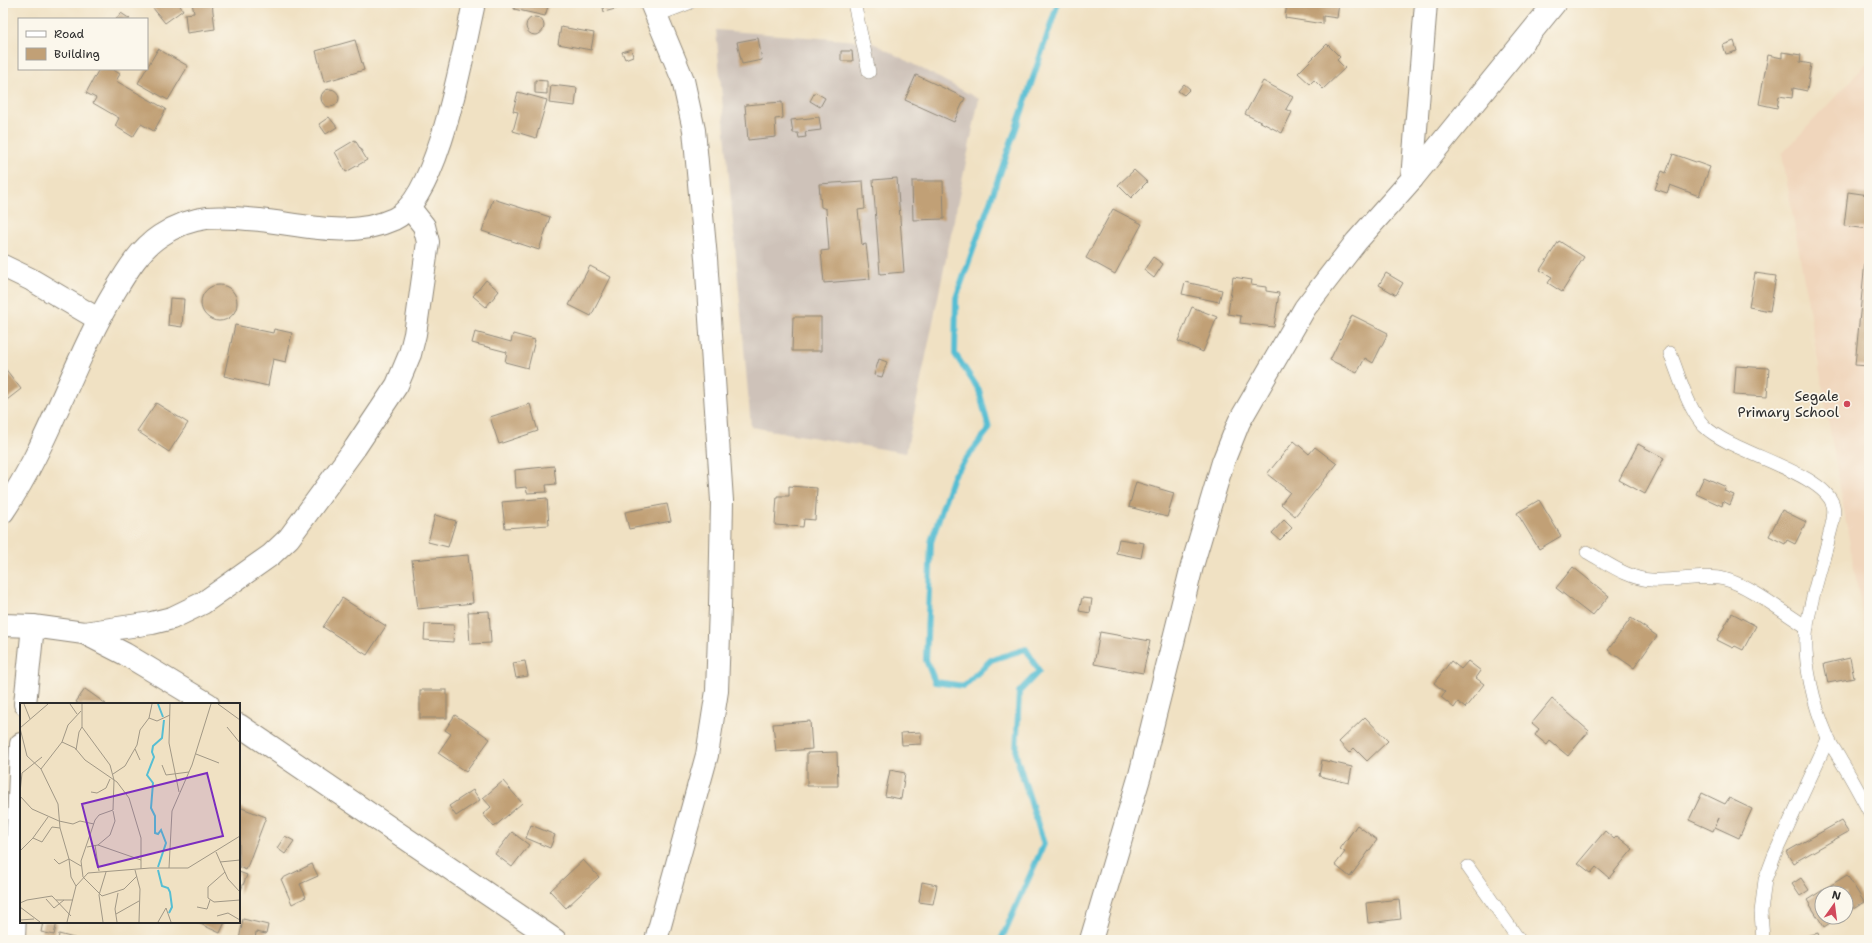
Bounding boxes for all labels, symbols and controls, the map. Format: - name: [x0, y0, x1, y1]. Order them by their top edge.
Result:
- legend: [18, 18, 148, 70]
- text: Road: [54, 26, 85, 42]
- text: Building: [54, 46, 100, 62]
- place label: Segale Primary School: [1738, 387, 1840, 421]
- marker: Segale Primary School: [1842, 399, 1852, 409]
- inset map: [20, 703, 240, 923]
- north arrow: [1814, 885, 1854, 925]
- text: N: [1830, 887, 1843, 904]

